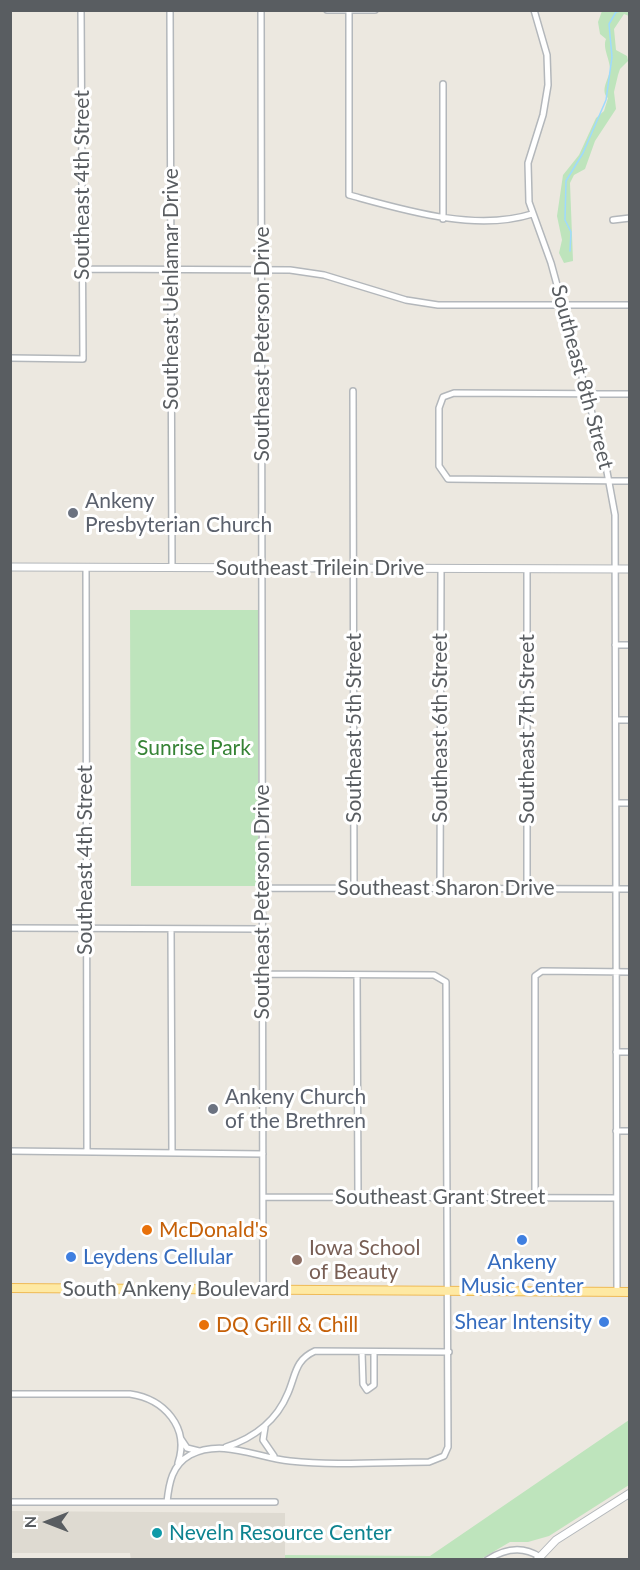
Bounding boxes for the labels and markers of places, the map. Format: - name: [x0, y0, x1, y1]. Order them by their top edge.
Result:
- place label: Ankeny Presbyterian Church: [85, 488, 272, 538]
- marker: Ankeny Presbyterian Church: [66, 506, 80, 520]
- place label: Ankeny Church of the Brethren: [225, 1084, 366, 1134]
- marker: Ankeny Church of the Brethren: [206, 1102, 220, 1116]
- place label: McDonald's: [159, 1217, 268, 1243]
- marker: McDonald's: [140, 1223, 154, 1237]
- marker: Ankeny Music Center: [515, 1233, 529, 1247]
- place label: Iowa School of Beauty: [309, 1235, 420, 1285]
- place label: Leydens Cellular: [83, 1244, 233, 1270]
- place label: Ankeny Music Center: [460, 1249, 584, 1299]
- marker: Leydens Cellular: [64, 1250, 78, 1264]
- marker: Iowa School of Beauty: [290, 1253, 304, 1267]
- place label: Shear Intensity: [454, 1309, 592, 1335]
- place label: DQ Grill & Chill: [216, 1312, 358, 1338]
- marker: Shear Intensity: [597, 1315, 611, 1329]
- marker: DQ Grill & Chill: [197, 1318, 211, 1332]
- place label: Neveln Resource Center: [169, 1520, 392, 1546]
- marker: Neveln Resource Center: [150, 1526, 164, 1540]

